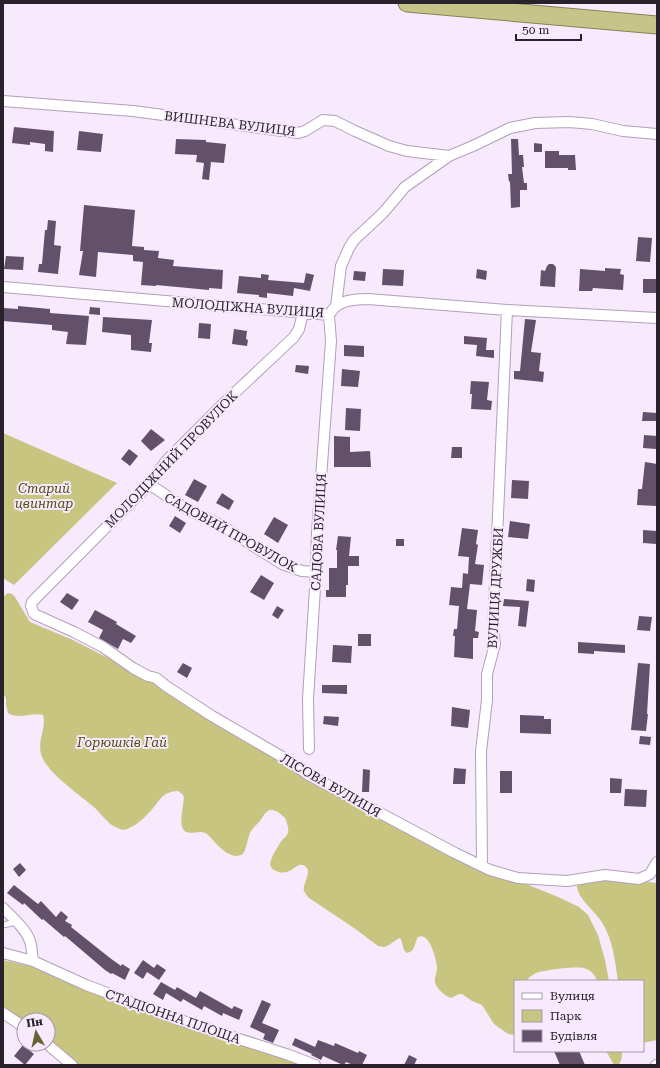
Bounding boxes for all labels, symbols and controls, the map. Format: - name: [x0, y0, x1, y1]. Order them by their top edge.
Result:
- scale bar: [516, 16, 581, 42]
- text: 50 m: [522, 23, 549, 37]
- street label: ВИШНЕВА ВУЛИЦЯ: [163, 108, 297, 139]
- street label: МОЛОДІЖНА ВУЛИЦЯ: [171, 295, 325, 320]
- street label: МОЛОДІЖНИЙ ПРОВУЛОК: [102, 387, 241, 531]
- street label: САДОВА ВУЛИЦЯ: [308, 473, 329, 591]
- park label: Старий цвинтар: [15, 481, 73, 511]
- street label: САДОВИЙ ПРОВУЛОК: [162, 490, 300, 575]
- street label: ВУЛИЦЯ ДРУЖБИ: [485, 527, 506, 649]
- park label: Горюшків Гай: [76, 735, 167, 750]
- street label: ЛІСОВА ВУЛИЦЯ: [278, 751, 384, 820]
- legend: [514, 980, 644, 1052]
- street label: СТАДІОННА ПЛОЩА: [103, 986, 242, 1047]
- text: Вулиця: [550, 989, 595, 1003]
- text: Парк: [550, 1009, 582, 1023]
- north arrow: [16, 1012, 56, 1052]
- text: Пн: [25, 1015, 44, 1030]
- text: Будівля: [550, 1029, 597, 1043]

